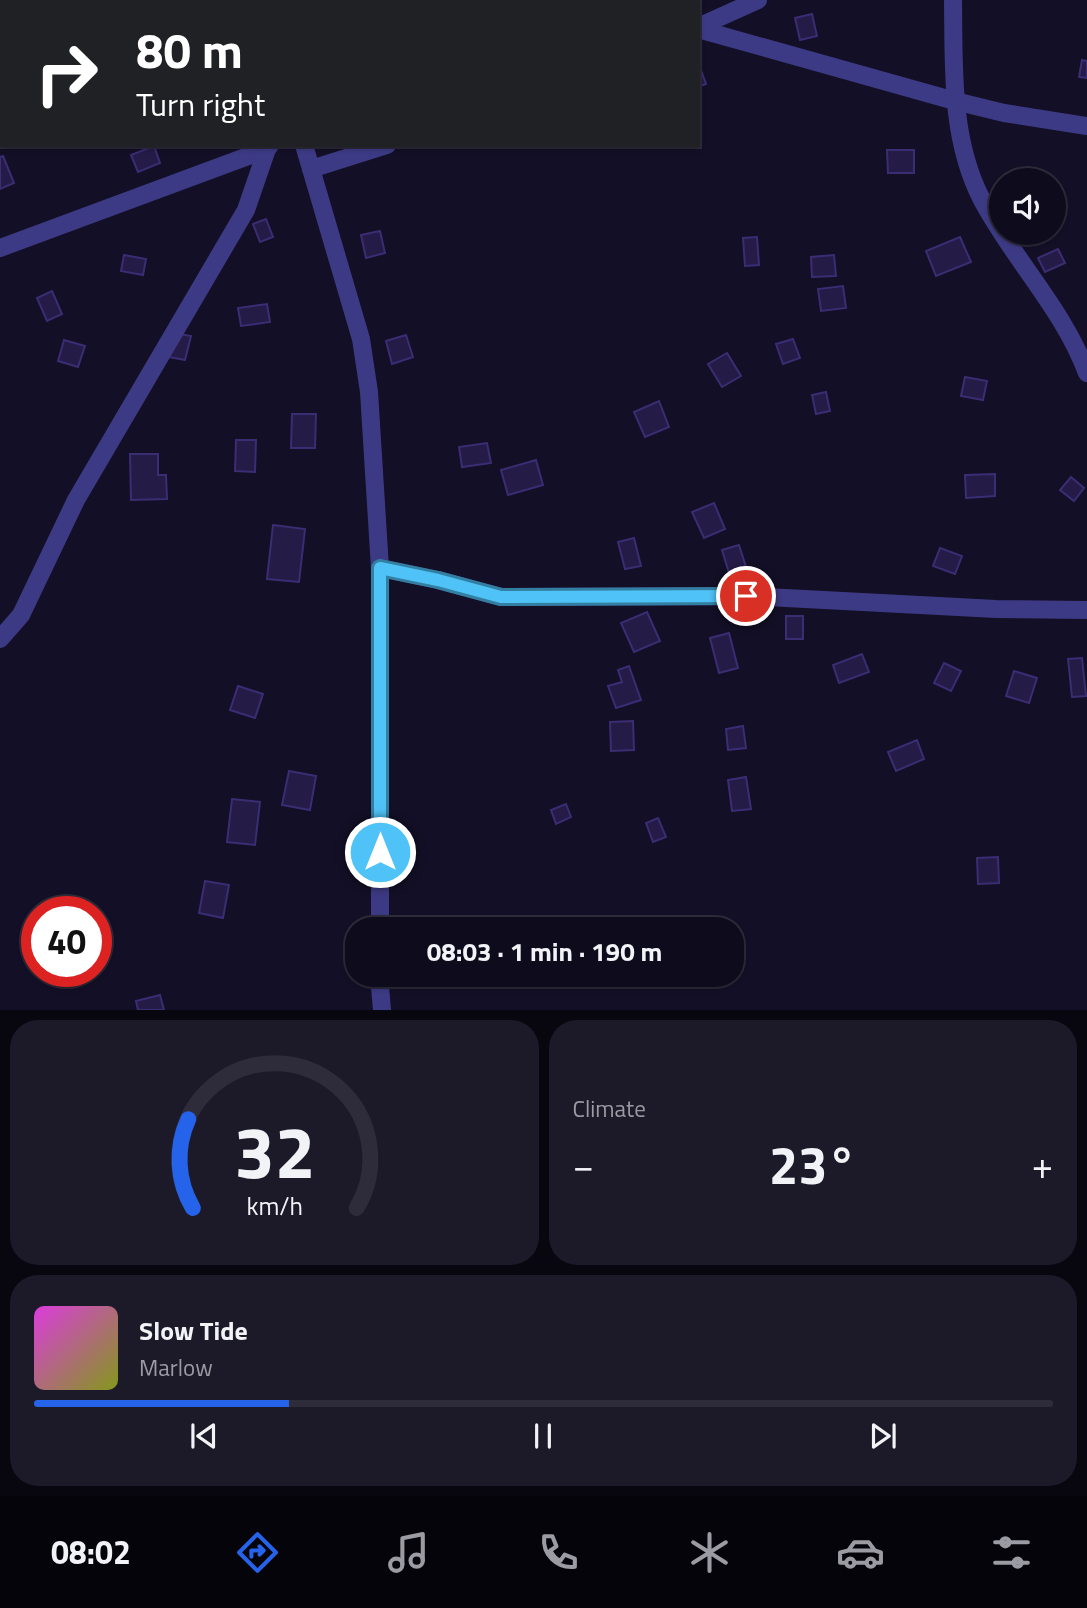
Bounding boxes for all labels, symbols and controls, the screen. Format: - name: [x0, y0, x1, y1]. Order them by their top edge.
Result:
- text: 80 m: [136, 12, 243, 87]
- icon: right: [21, 28, 112, 119]
- text: Turn right: [136, 80, 265, 128]
- map controls: [989, 168, 1066, 245]
- button: sound: [989, 168, 1066, 245]
- pin: [716, 566, 776, 626]
- icon: arrive: [727, 577, 765, 615]
- position arrow: [343, 815, 417, 889]
- speed limit sign: 40: [21, 896, 112, 987]
- text: 08:03 · 1 min · 190 m: [427, 932, 662, 971]
- text: Climate: [573, 1091, 646, 1126]
- text: 32: [233, 1097, 315, 1207]
- text: 23°: [769, 1125, 856, 1204]
- text: −: [573, 1136, 594, 1194]
- text: +: [1032, 1136, 1053, 1194]
- text: km/h: [246, 1187, 303, 1225]
- text: Slow Tide: [139, 1311, 248, 1350]
- text: Marlow: [139, 1350, 213, 1385]
- icon: previous: [185, 1417, 223, 1455]
- icon: pause: [524, 1417, 562, 1455]
- icon: next: [864, 1417, 902, 1455]
- text: 08:02: [51, 1528, 131, 1576]
- icon: directions: [233, 1528, 282, 1577]
- icon: music: [384, 1528, 433, 1577]
- icon: phone: [534, 1528, 583, 1577]
- icon: climate: [685, 1528, 734, 1577]
- icon: car: [836, 1528, 885, 1577]
- icon: filters: [987, 1528, 1036, 1577]

